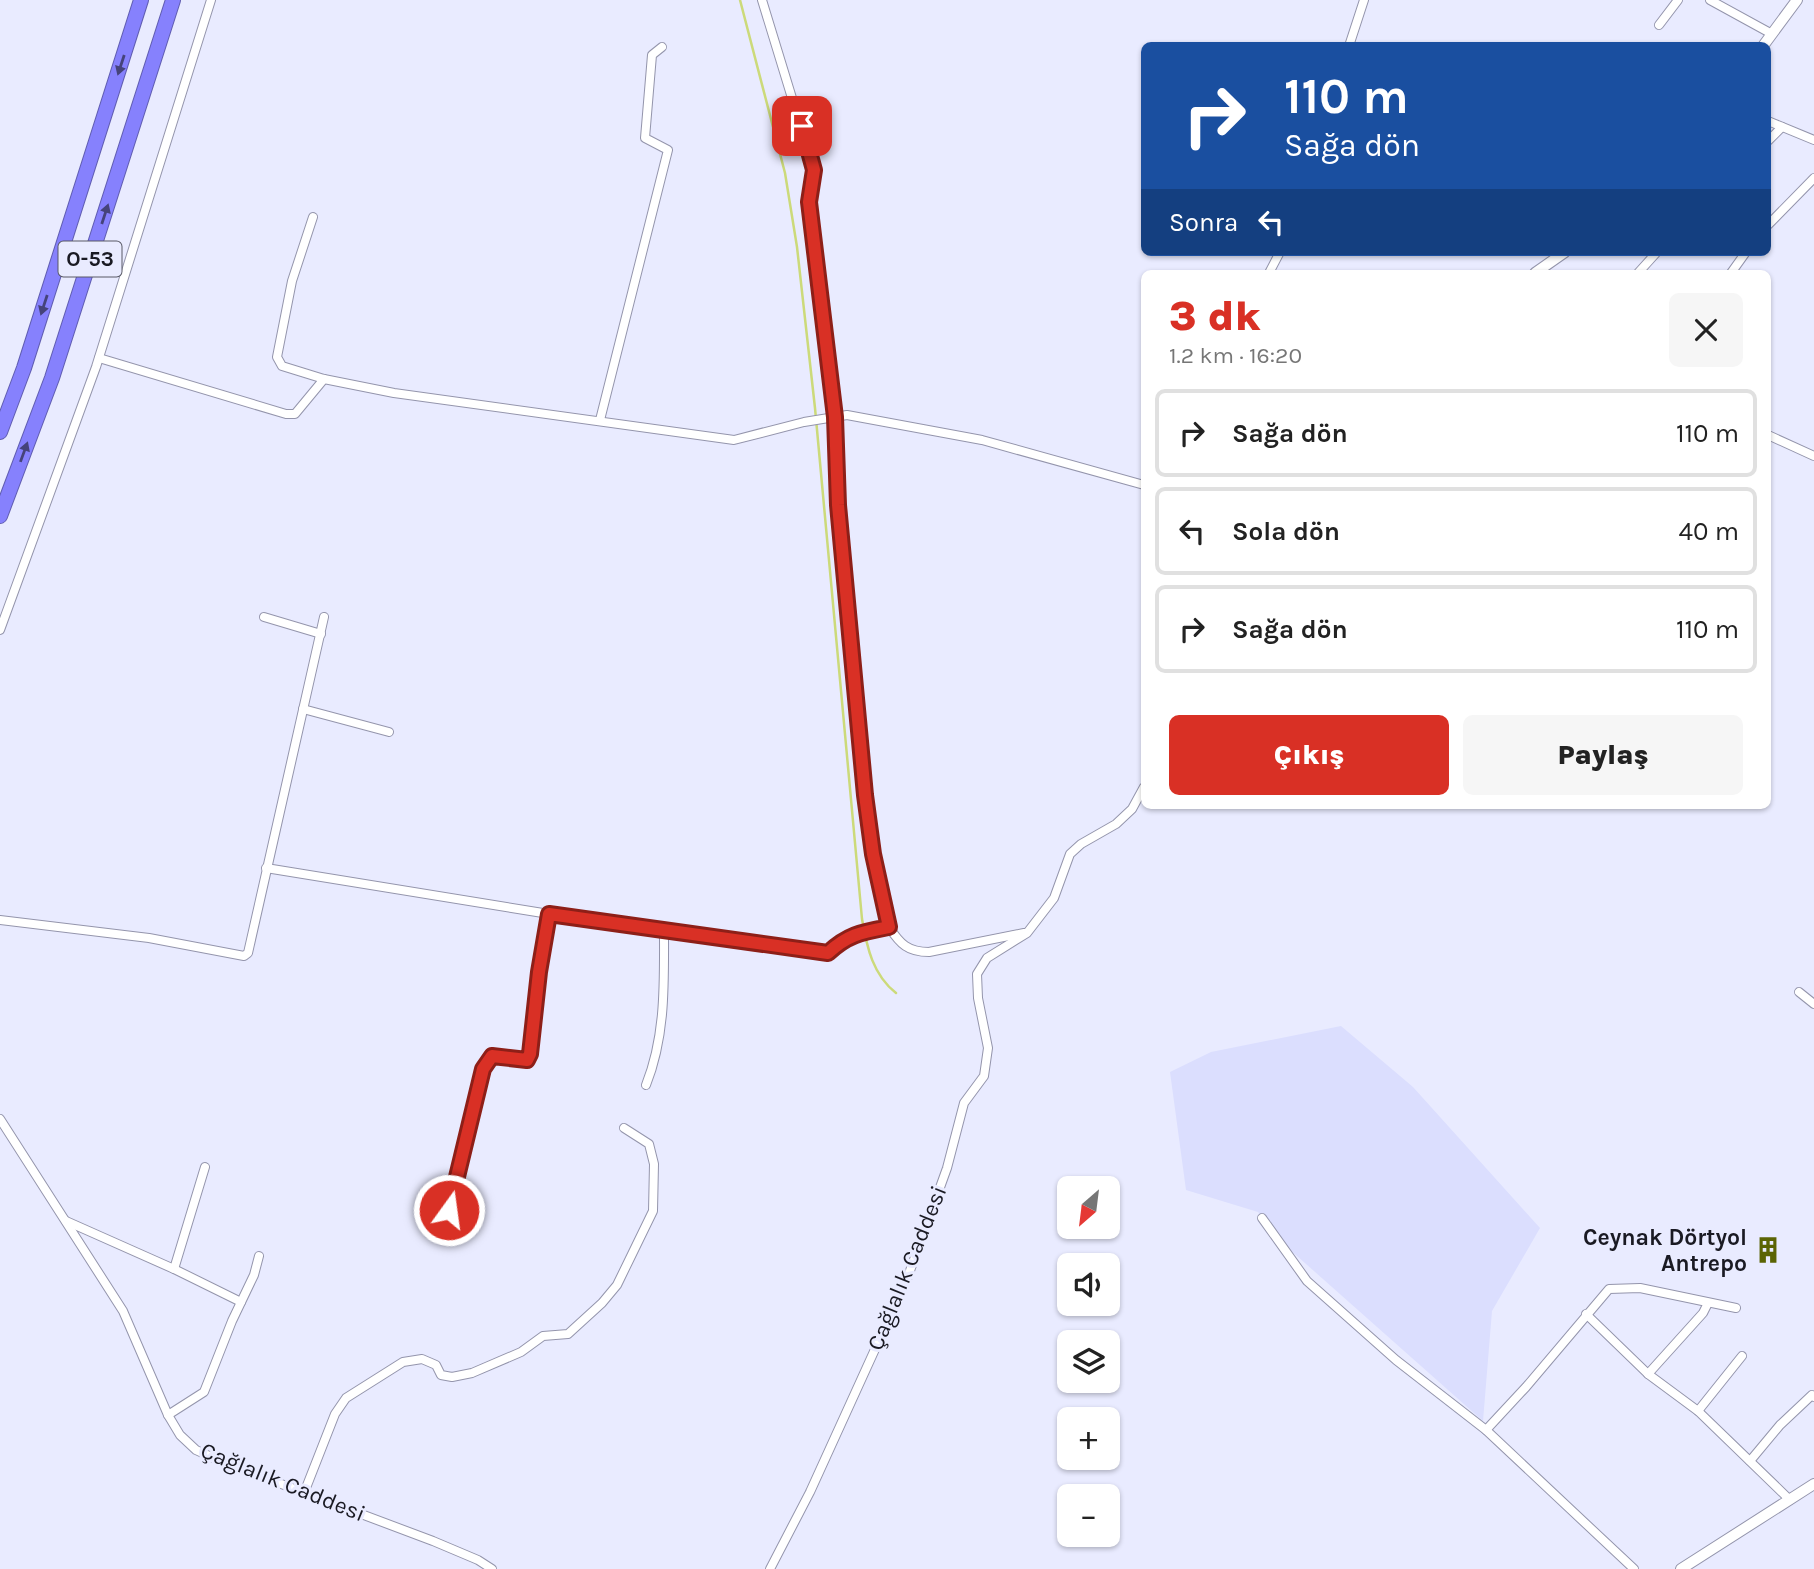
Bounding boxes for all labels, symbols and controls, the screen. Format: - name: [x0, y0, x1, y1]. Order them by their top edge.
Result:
- one-way arrow: [115, 55, 125, 76]
- text: 110 m: [1284, 68, 1409, 125]
- icon: right: [1169, 70, 1260, 161]
- pin: [772, 96, 832, 156]
- icon: arrive: [783, 107, 821, 145]
- text: Sağa dön: [1284, 127, 1420, 164]
- one-way arrow: [100, 203, 111, 224]
- icon: left: [1252, 203, 1290, 241]
- text: Sonra: [1169, 207, 1238, 238]
- road number: O-53: [58, 242, 122, 276]
- text: 3 dk: [1169, 291, 1261, 341]
- button: close: [1669, 293, 1743, 367]
- one-way arrow: [38, 295, 49, 316]
- text: 1.2 km · 16:20: [1169, 342, 1302, 369]
- icon: right: [1173, 414, 1211, 452]
- text: Sağa dön: [1232, 418, 1348, 449]
- text: 110 m: [1676, 418, 1739, 449]
- one-way arrow: [19, 442, 30, 463]
- icon: left: [1173, 512, 1211, 550]
- text: Sola dön: [1232, 516, 1340, 547]
- text: 40 m: [1679, 516, 1739, 547]
- icon: right: [1173, 610, 1211, 648]
- text: Sağa dön: [1232, 614, 1348, 645]
- text: 110 m: [1676, 614, 1739, 645]
- button: Çıkış: [1169, 715, 1449, 795]
- button: Paylaş: [1463, 715, 1743, 795]
- position arrow: [412, 1173, 486, 1247]
- north arrow: [1057, 1176, 1120, 1239]
- map controls: [1057, 1176, 1120, 1547]
- street label: Çağlalık Caddesi: [862, 1182, 952, 1354]
- place label: Ceynak Dörtyol Antrepo: [1583, 1224, 1747, 1277]
- building icon: Ceynak Dörtyol Antrepo: [1753, 1235, 1783, 1265]
- button: sound: [1057, 1253, 1120, 1316]
- button: layers: [1057, 1330, 1120, 1393]
- button: +: [1057, 1407, 1120, 1470]
- street label: Çağlalık Caddesi: [197, 1437, 369, 1527]
- button: −: [1057, 1484, 1120, 1547]

